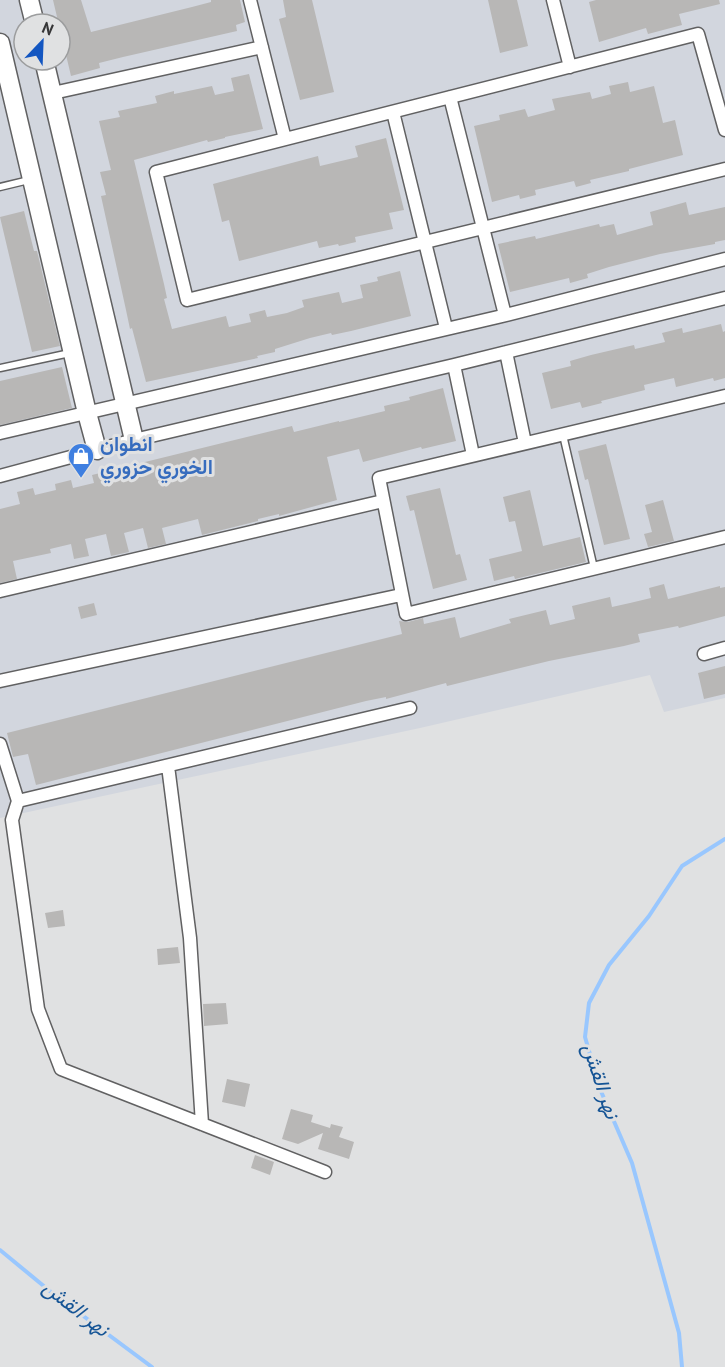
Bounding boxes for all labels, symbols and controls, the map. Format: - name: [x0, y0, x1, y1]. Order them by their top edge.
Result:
- north arrow: [12, 12, 72, 72]
- text: N: [39, 17, 57, 39]
- place label: انطوان الخوري حزوري: [100, 431, 213, 484]
- shop icon: انطوان الخوري حزوري: [66, 441, 96, 479]
- water label: نهر القش: [577, 1040, 627, 1123]
- water label: نهر القش: [37, 1273, 116, 1343]

